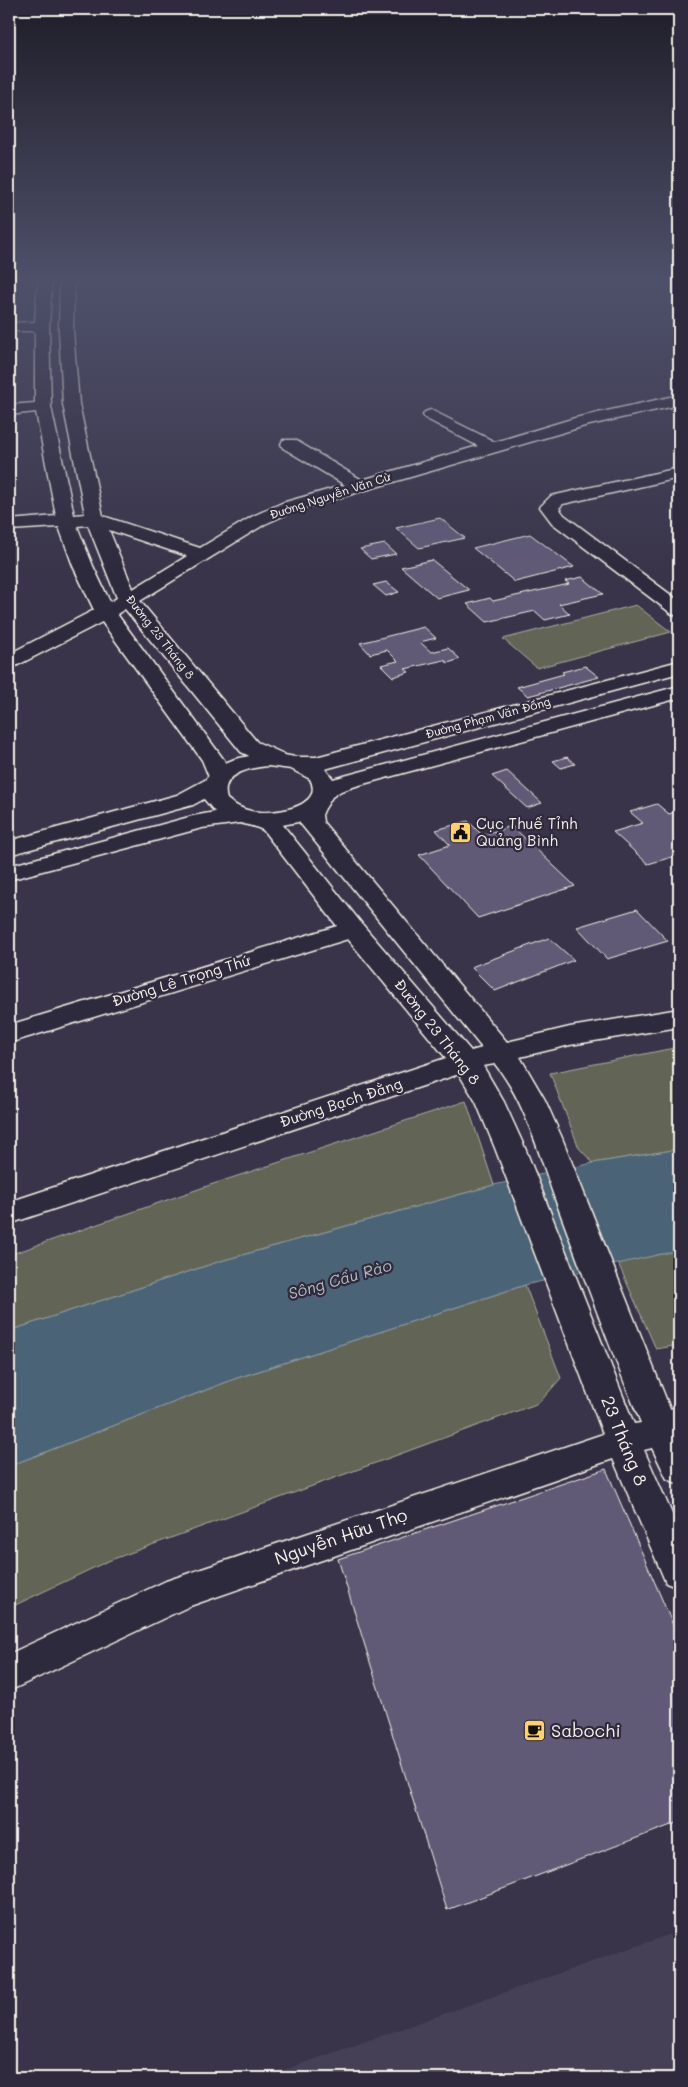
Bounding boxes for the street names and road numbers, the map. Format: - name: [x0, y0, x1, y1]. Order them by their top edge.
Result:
- street label: Đường Nguyễn Văn Cừ: [267, 468, 393, 522]
- street label: Đường 23 Tháng 8: [123, 591, 199, 682]
- street label: Đường Phạm Văn Đồng: [423, 693, 552, 741]
- street label: Đường Lê Trọng Thứ: [109, 949, 253, 1011]
- street label: Đường 23 Tháng 8: [390, 975, 485, 1088]
- street label: Đường Bạch Đằng: [277, 1073, 405, 1131]
- street label: 23 Tháng 8: [596, 1392, 654, 1489]
- street label: Nguyễn Hữu Thọ: [271, 1502, 411, 1570]

